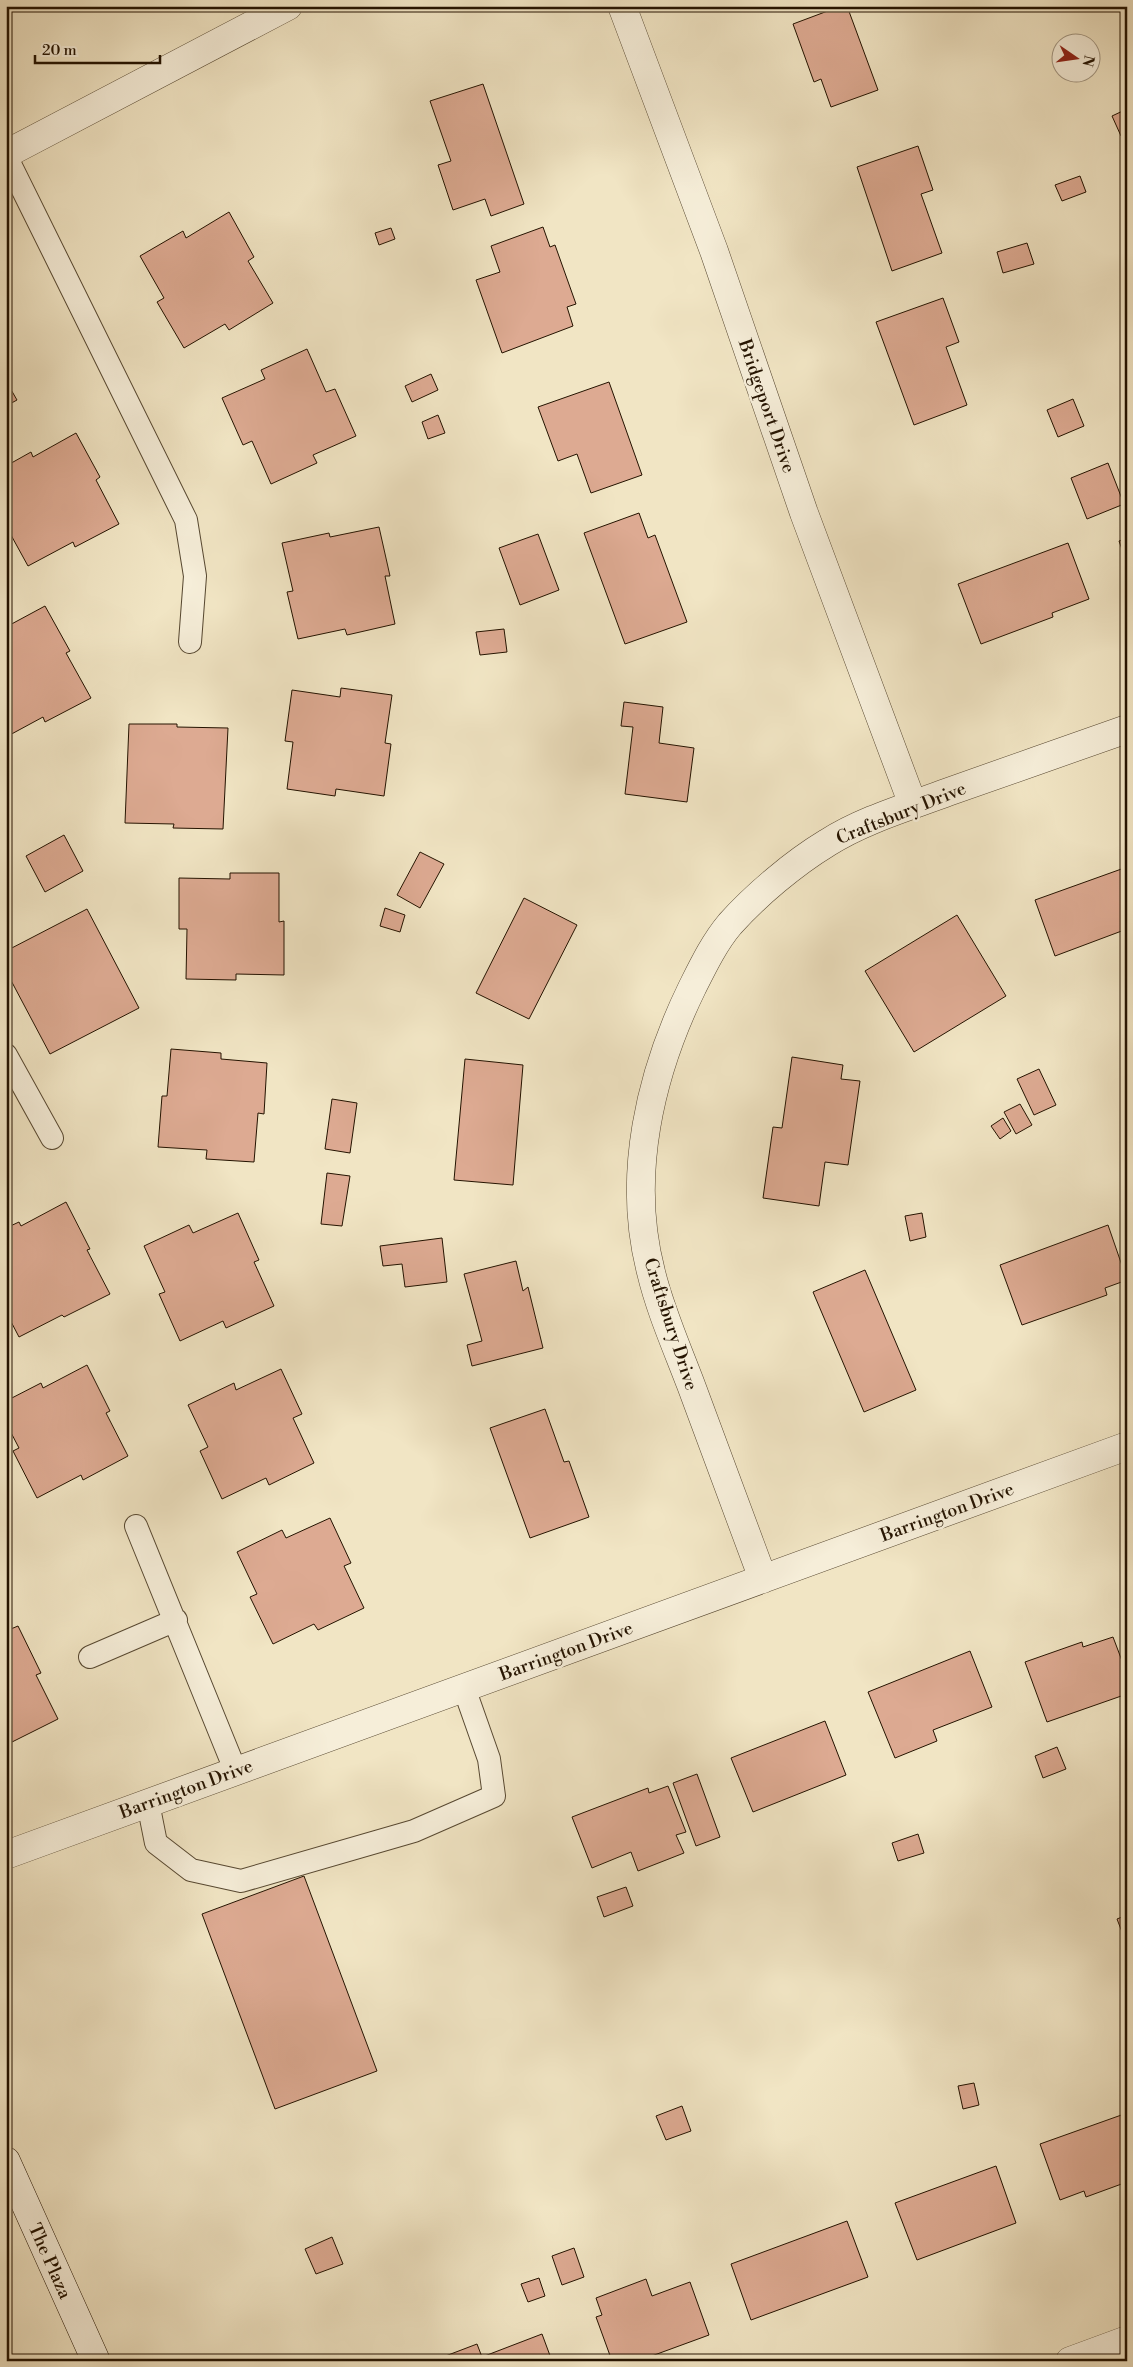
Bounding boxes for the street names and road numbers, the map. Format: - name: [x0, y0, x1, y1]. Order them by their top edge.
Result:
- street label: Bridgeport Drive: [733, 335, 800, 476]
- street label: Craftsbury Drive: [833, 777, 969, 850]
- street label: Craftsbury Drive: [638, 1255, 703, 1393]
- street label: Barrington Drive: [876, 1478, 1017, 1548]
- street label: Barrington Drive: [495, 1617, 636, 1687]
- street label: Barrington Drive: [115, 1755, 256, 1825]
- street label: The Plaza: [23, 2220, 77, 2303]

